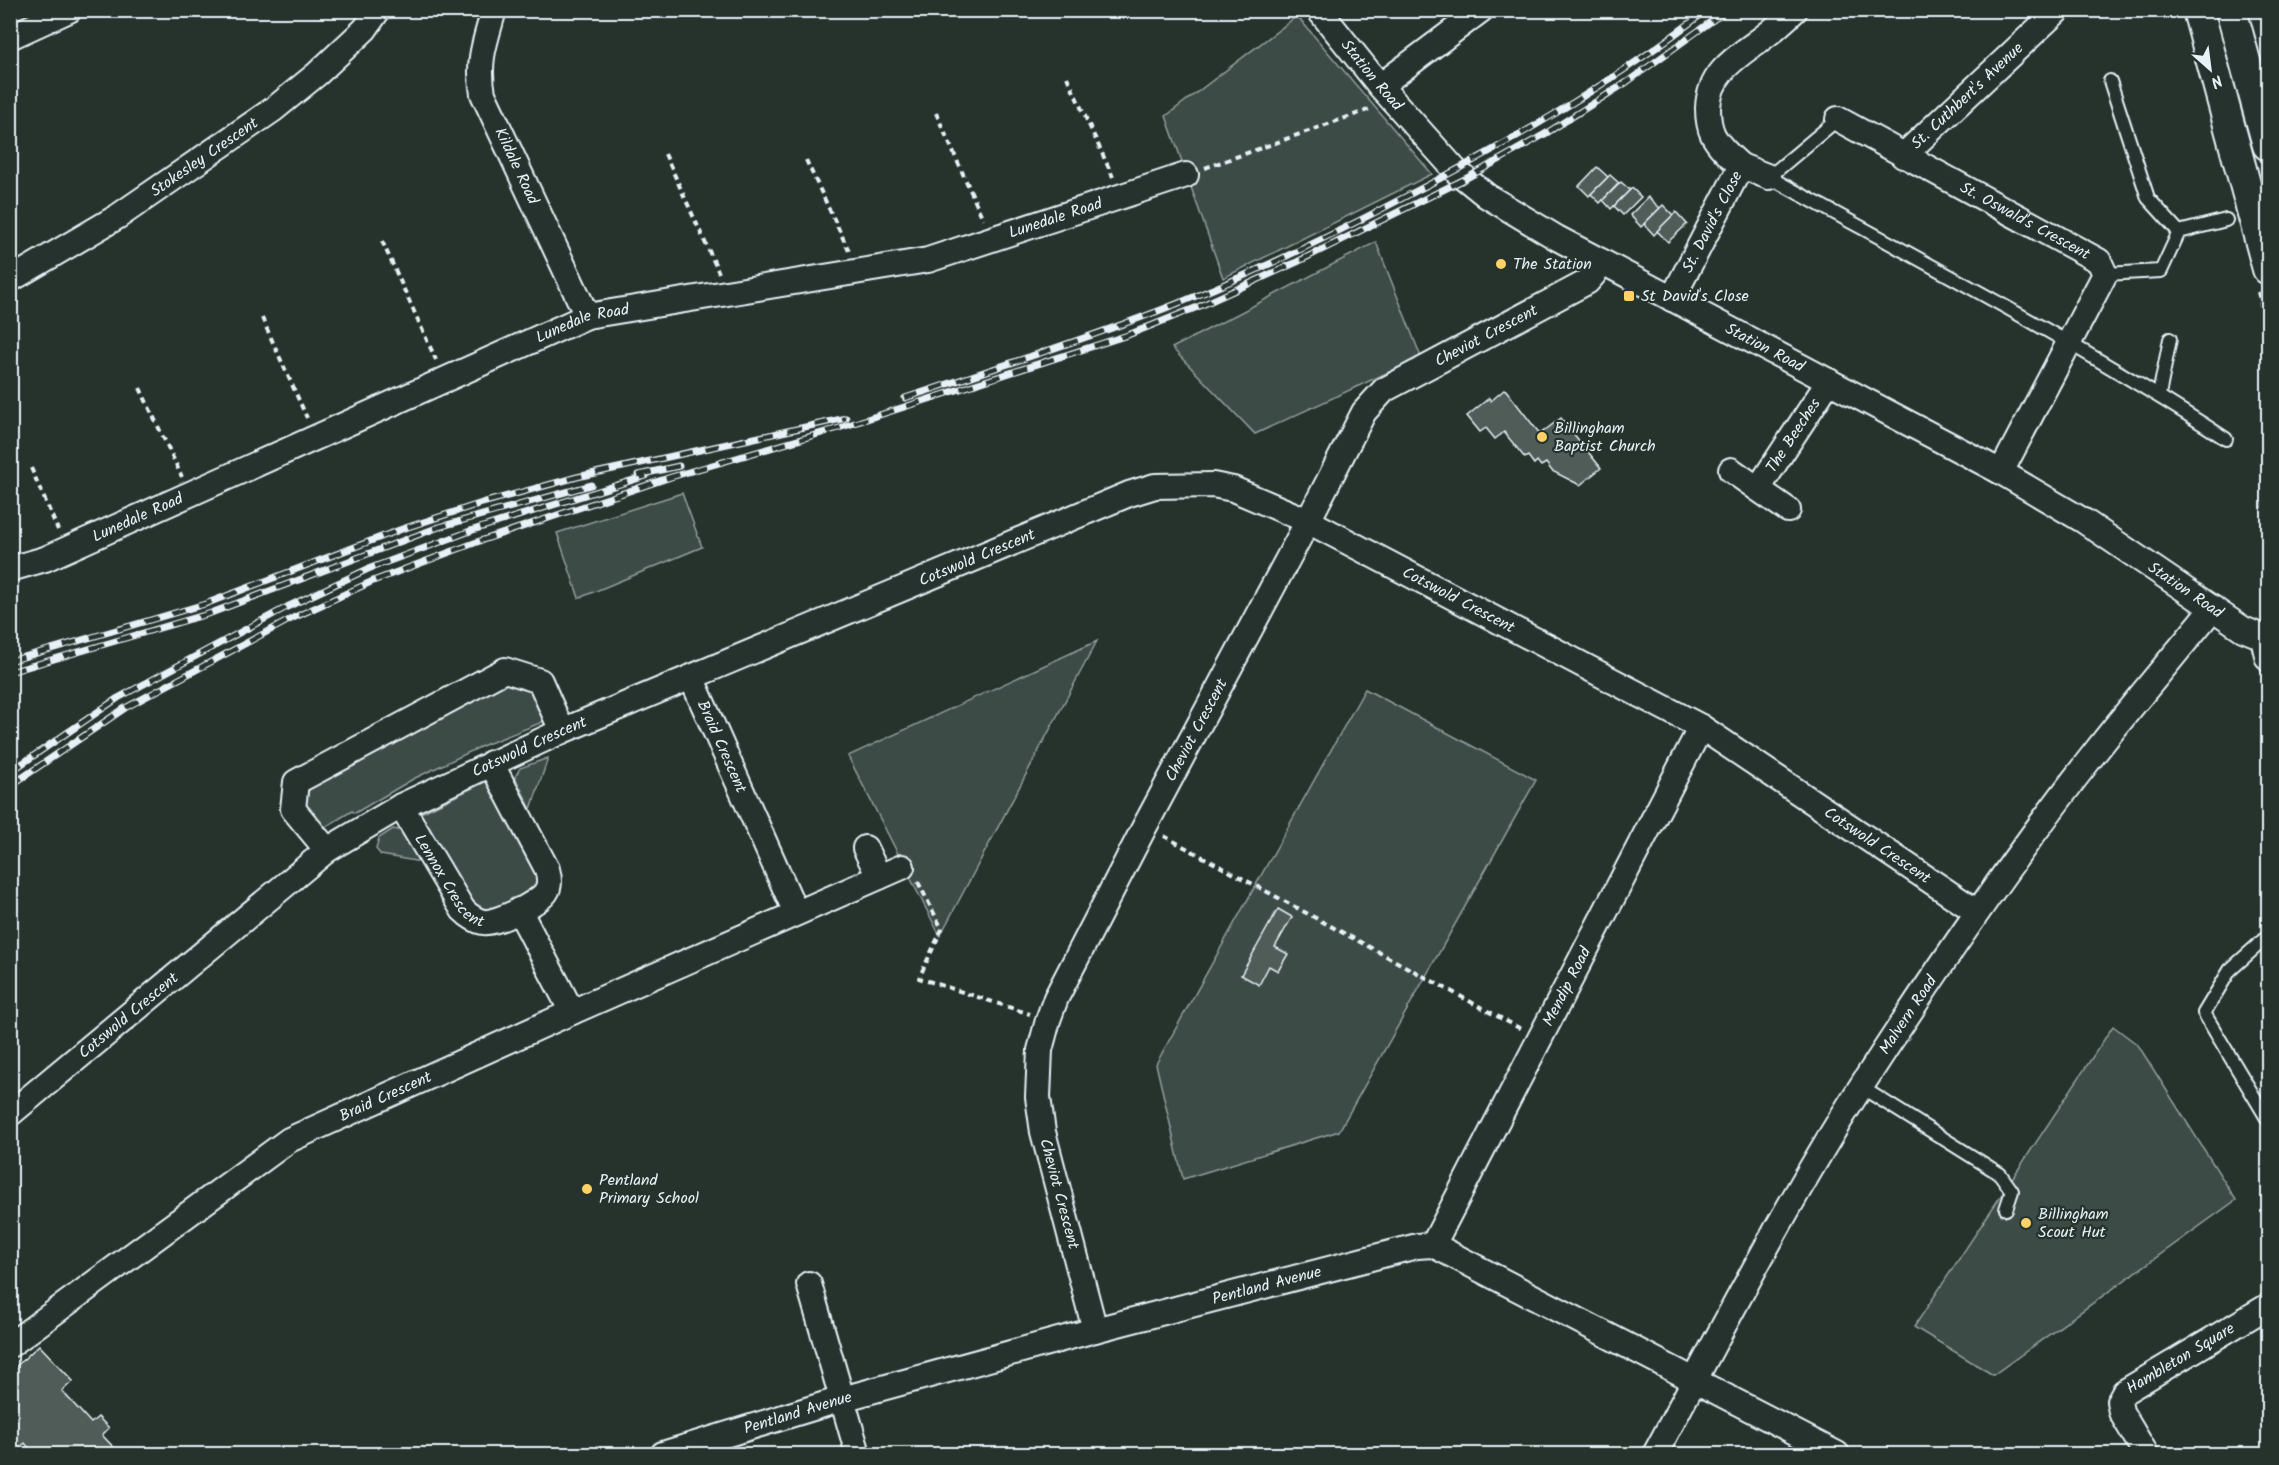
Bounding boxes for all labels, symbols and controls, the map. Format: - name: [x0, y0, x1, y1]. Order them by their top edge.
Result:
- street label: Station Road: [1335, 34, 1410, 117]
- street label: St. Cuthbert's Avenue: [1905, 36, 2029, 155]
- north arrow: [2180, 39, 2240, 99]
- text: N: [2206, 68, 2227, 94]
- street label: Stokesley Crescent: [145, 110, 264, 203]
- street label: Kildale Road: [488, 123, 546, 209]
- street label: St. David's Close: [1675, 166, 1749, 277]
- street label: St. Oswald's Crescent: [1955, 175, 2096, 267]
- street label: Lunedale Road: [1005, 191, 1106, 245]
- place label: The Station: [1513, 252, 1592, 277]
- marker: The Station: [1494, 257, 1508, 271]
- place label: St David's Close: [1641, 284, 1749, 309]
- marker: St David's Close: [1622, 289, 1636, 303]
- street label: Lunedale Road: [532, 297, 632, 350]
- street label: Cheviot Crescent: [1430, 298, 1543, 373]
- street label: Station Road: [1721, 316, 1810, 379]
- street label: The Beeches: [1759, 393, 1827, 478]
- place label: Billingham Baptist Church: [1554, 416, 1656, 459]
- marker: Billingham Baptist Church: [1535, 430, 1549, 444]
- street label: Lunedale Road: [88, 486, 188, 549]
- street label: Cotswold Crescent: [915, 522, 1040, 593]
- street label: Station Road: [2143, 555, 2229, 625]
- street label: Cotswold Crescent: [1398, 560, 1520, 640]
- street label: Cheviot Crescent: [1158, 673, 1234, 786]
- street label: Braid Crescent: [690, 696, 754, 798]
- street label: Cotswold Crescent: [468, 709, 591, 784]
- street label: Cotswold Crescent: [1819, 800, 1937, 891]
- street label: Lennox Crescent: [408, 829, 488, 935]
- street label: Mendip Road: [1536, 942, 1598, 1031]
- street label: Cotswold Crescent: [73, 966, 185, 1065]
- street label: Malvern Road: [1873, 969, 1944, 1059]
- street label: Braid Crescent: [335, 1064, 436, 1128]
- street label: Cheviot Crescent: [1032, 1136, 1086, 1253]
- place label: Pentland Primary School: [599, 1168, 699, 1211]
- marker: Pentland Primary School: [580, 1182, 594, 1196]
- place label: Billingham Scout Hut: [2038, 1202, 2109, 1245]
- marker: Billingham Scout Hut: [2019, 1216, 2033, 1230]
- street label: Pentland Avenue: [1209, 1259, 1324, 1311]
- street label: Hambleton Square: [2121, 1316, 2239, 1401]
- street label: Pentland Avenue: [741, 1384, 855, 1441]

